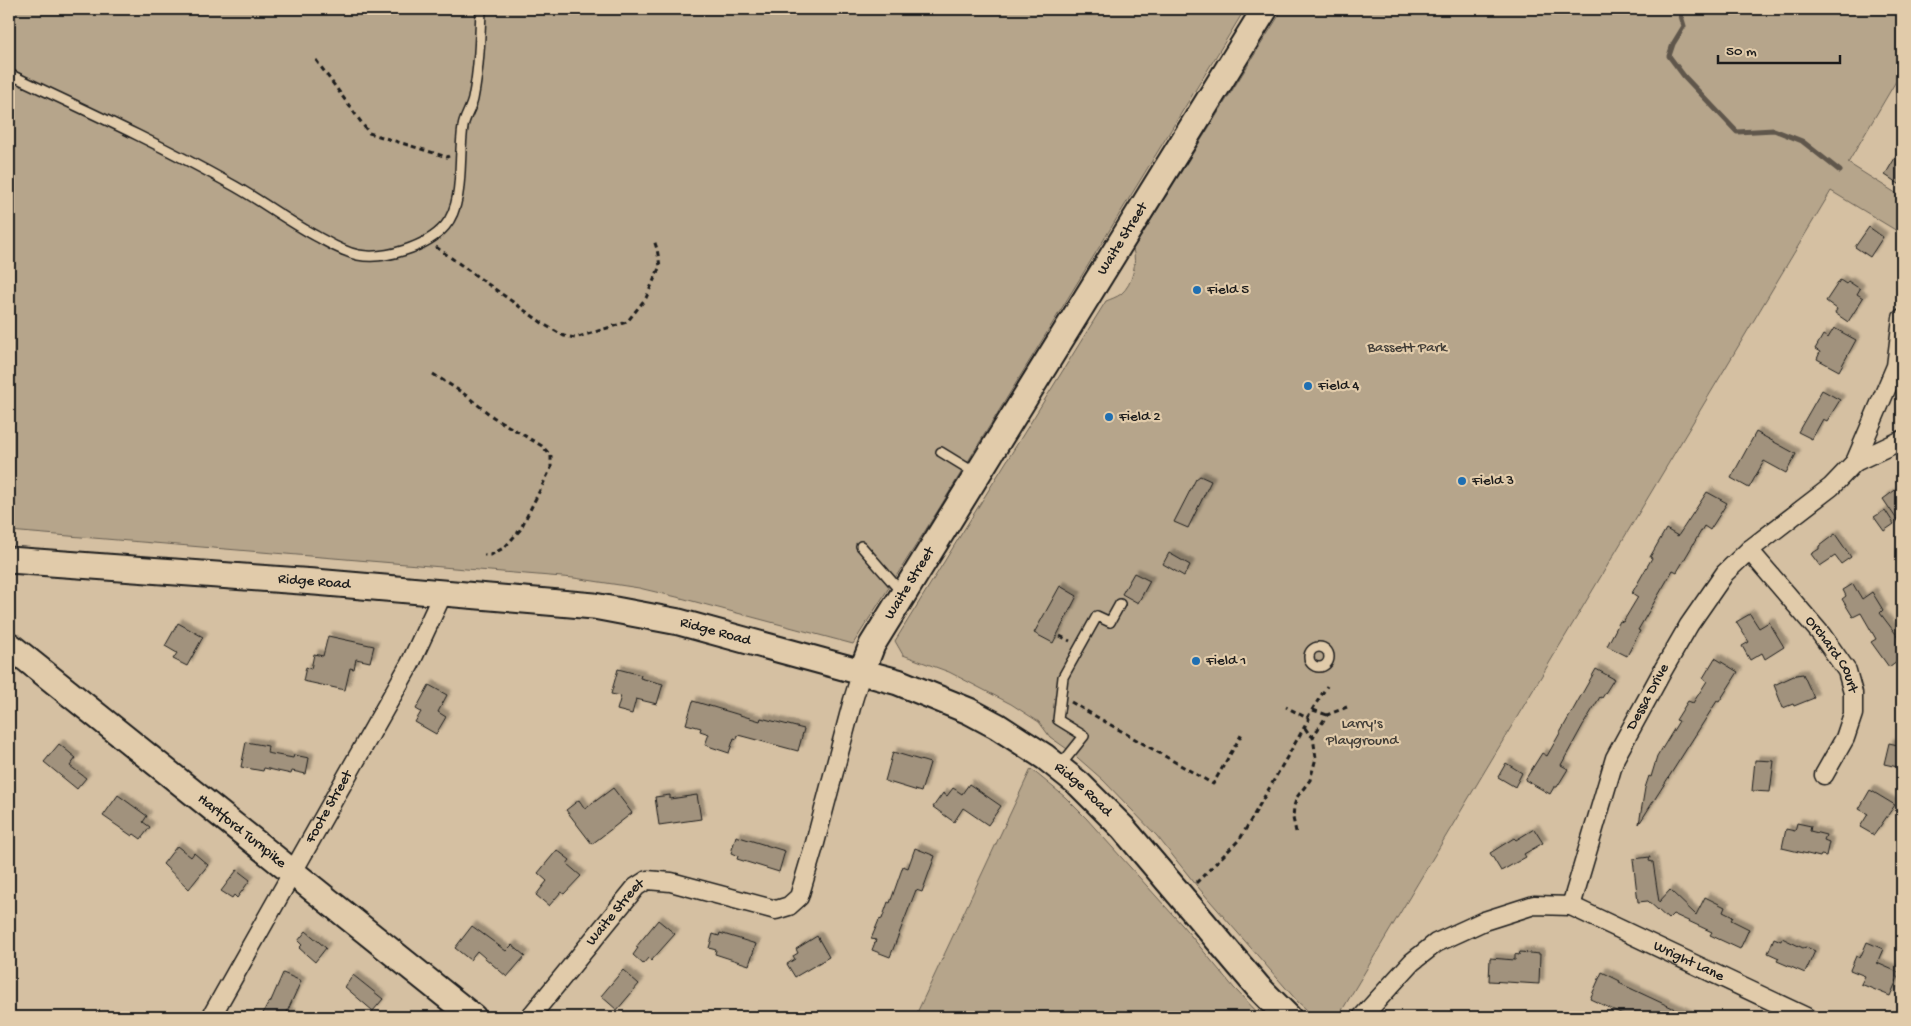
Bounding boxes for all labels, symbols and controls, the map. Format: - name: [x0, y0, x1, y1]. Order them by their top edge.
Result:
- scale bar: [1718, 32, 1841, 64]
- text: 50 m: [1726, 43, 1757, 61]
- street label: Waite Street: [1094, 198, 1153, 279]
- place label: Field 5: [1206, 281, 1249, 299]
- marker: Field 5: [1191, 284, 1203, 296]
- park label: Bassett Park: [1366, 339, 1448, 357]
- place label: Field 4: [1317, 377, 1359, 395]
- marker: Field 4: [1302, 380, 1314, 392]
- place label: Field 2: [1118, 408, 1161, 426]
- marker: Field 2: [1103, 411, 1115, 423]
- place label: Field 3: [1471, 472, 1514, 490]
- marker: Field 3: [1456, 475, 1468, 487]
- street label: Waite Street: [881, 542, 940, 623]
- street label: Ridge Road: [277, 570, 352, 594]
- street label: Orchard Court: [1801, 612, 1862, 697]
- street label: Ridge Road: [678, 614, 754, 651]
- place label: Field 1: [1205, 652, 1246, 670]
- marker: Field 1: [1190, 655, 1202, 667]
- street label: Dessa Drive: [1622, 660, 1674, 734]
- park label: Larry's Playground: [1325, 715, 1399, 750]
- street label: Ridge Road: [1050, 758, 1117, 822]
- street label: Foote Street: [301, 766, 358, 848]
- street label: Hartford Turnpike: [193, 790, 290, 873]
- street label: Waite Street: [582, 874, 649, 950]
- street label: Wright Lane: [1650, 937, 1727, 986]

